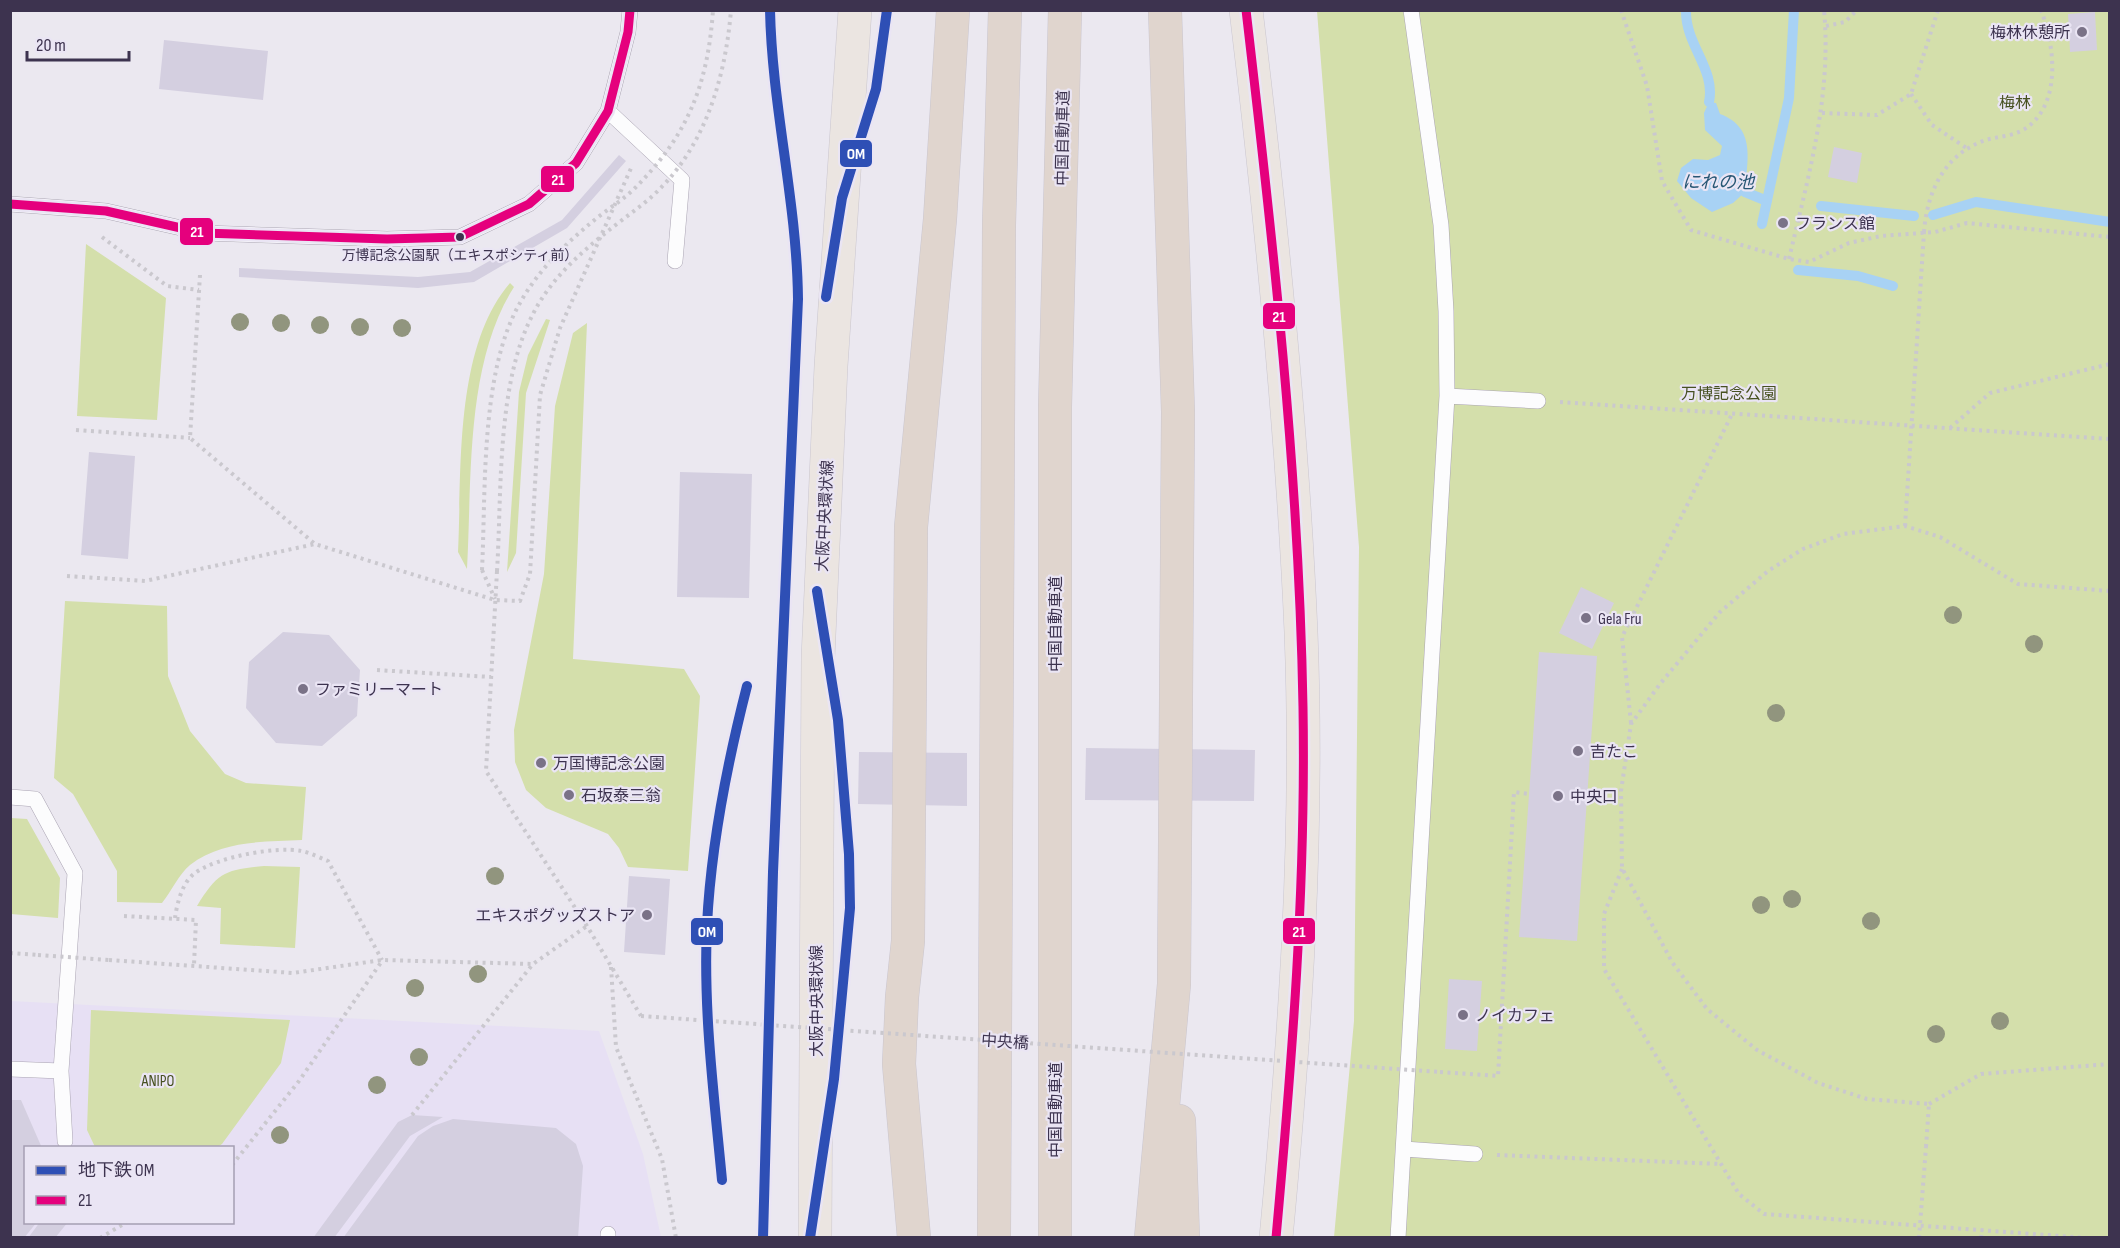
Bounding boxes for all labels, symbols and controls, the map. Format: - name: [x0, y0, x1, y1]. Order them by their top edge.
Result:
- place label: 梅林休憩所: [1990, 23, 2070, 43]
- scale bar: [27, 24, 129, 62]
- marker: 梅林休憩所: [2075, 25, 2089, 39]
- text: 20 m: [36, 35, 66, 56]
- street label: 中国自動車道: [1053, 90, 1074, 186]
- park label: 梅林: [1999, 94, 2031, 113]
- line badge: OM: [839, 139, 873, 168]
- text: OM: [847, 145, 865, 164]
- line badge: 21: [540, 165, 575, 193]
- text: 21: [551, 171, 565, 190]
- water label: にれの池: [1682, 172, 1756, 193]
- place label: フランス館: [1795, 215, 1875, 234]
- marker: フランス館: [1776, 216, 1790, 230]
- line badge: 21: [179, 217, 214, 246]
- text: 21: [190, 223, 204, 242]
- marker: 万博記念公園駅（エキスポシティ前）: [454, 231, 466, 243]
- place label: 万博記念公園駅（エキスポシティ前）: [342, 247, 578, 264]
- line badge: 21: [1262, 302, 1296, 330]
- text: 21: [1272, 308, 1286, 327]
- park label: 万博記念公園: [1681, 385, 1777, 404]
- street label: 大阪中央環状線: [813, 460, 838, 573]
- street label: 中国自動車道: [1047, 576, 1066, 672]
- place label: Gela Fru: [1598, 610, 1641, 629]
- marker: Gela Fru: [1579, 611, 1593, 625]
- place label: ファミリーマート: [315, 681, 443, 700]
- marker: ファミリーマート: [296, 682, 310, 696]
- place label: 吉たこ: [1590, 743, 1638, 762]
- marker: 吉たこ: [1571, 744, 1585, 758]
- place label: 万国博記念公園: [553, 755, 665, 774]
- marker: 万国博記念公園: [534, 756, 548, 770]
- place label: 石坂泰三翁: [581, 787, 661, 806]
- marker: 石坂泰三翁: [562, 788, 576, 802]
- place label: 中央口: [1570, 788, 1618, 807]
- marker: 中央口: [1551, 789, 1565, 803]
- place label: エキスポグッズストア: [475, 907, 635, 926]
- marker: エキスポグッズストア: [640, 908, 654, 922]
- line badge: OM: [690, 917, 724, 946]
- line badge: 21: [1282, 917, 1316, 945]
- text: OM: [698, 923, 716, 942]
- text: 21: [1292, 923, 1306, 942]
- street label: 大阪中央環状線: [808, 945, 827, 1057]
- place label: ノイカフェ: [1475, 1007, 1555, 1026]
- marker: ノイカフェ: [1456, 1008, 1470, 1022]
- street label: 中央橋: [980, 1031, 1030, 1054]
- street label: 中国自動車道: [1047, 1062, 1066, 1158]
- park label: ANIPO: [141, 1072, 175, 1091]
- legend: [24, 1146, 234, 1224]
- text: 地下鉄 OM: [78, 1160, 154, 1181]
- text: 21: [78, 1190, 92, 1211]

